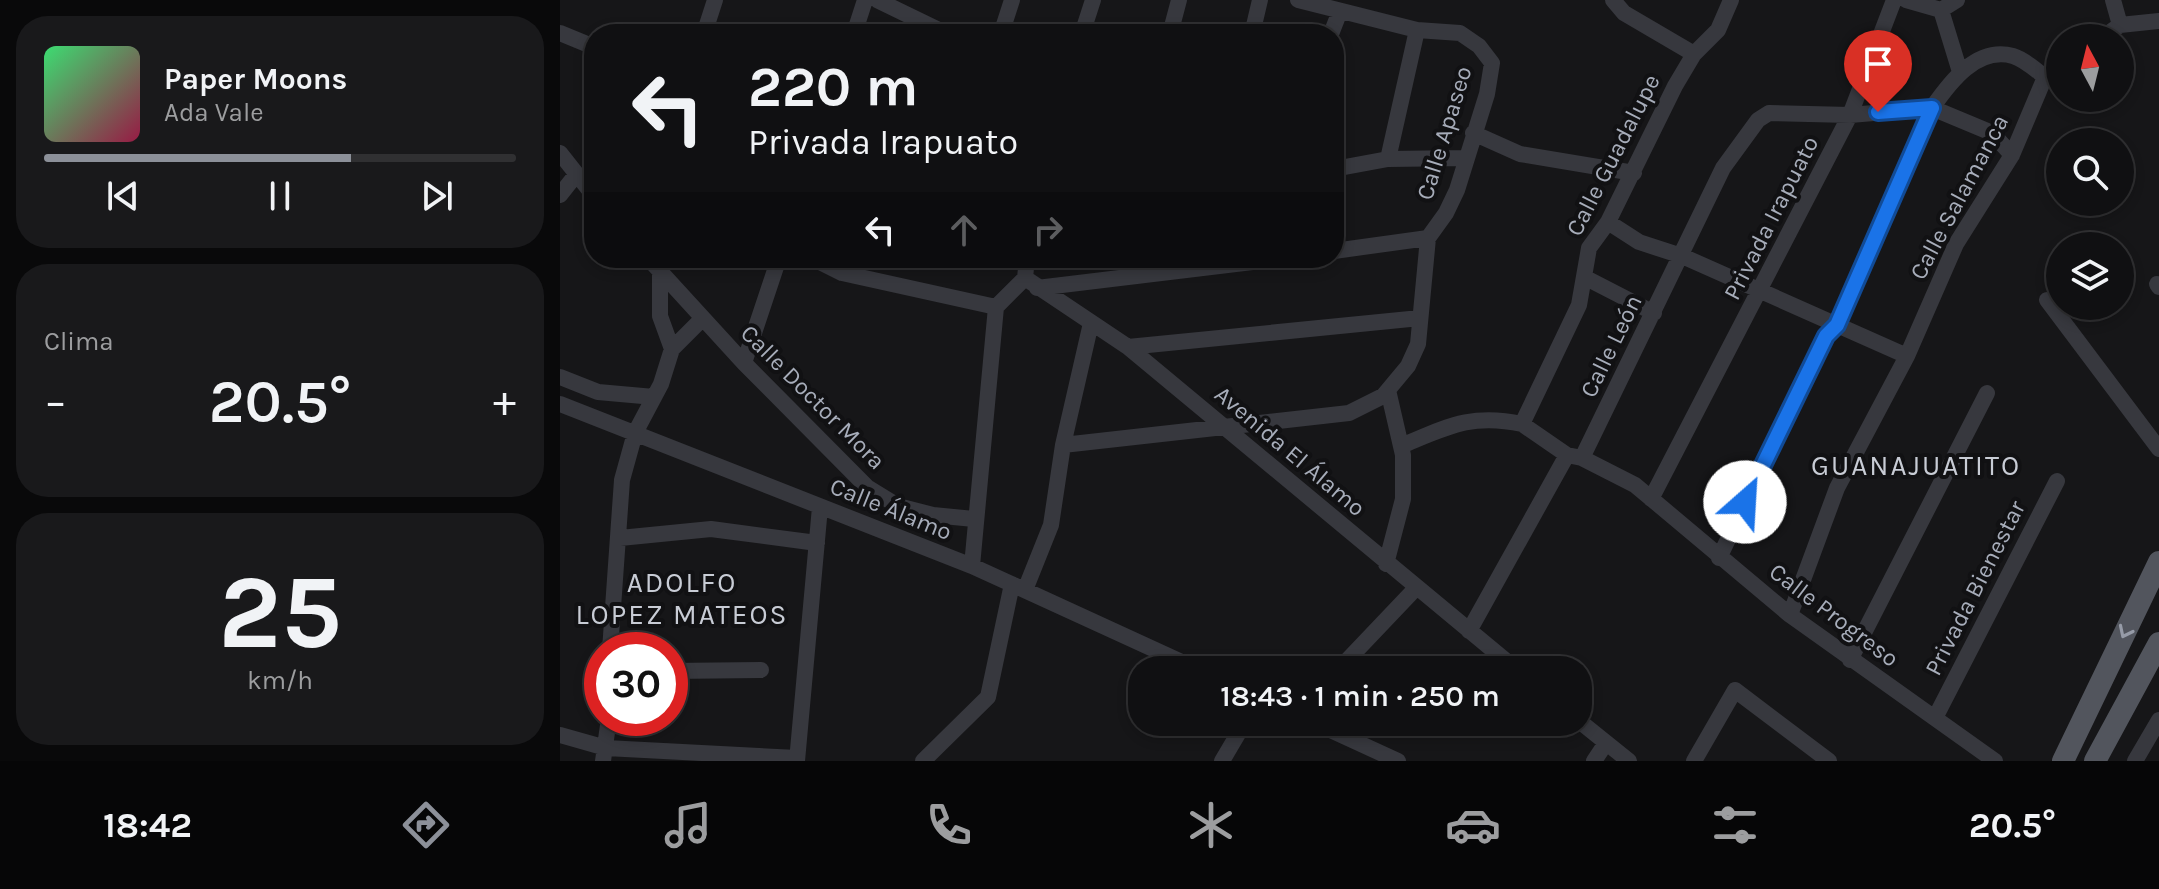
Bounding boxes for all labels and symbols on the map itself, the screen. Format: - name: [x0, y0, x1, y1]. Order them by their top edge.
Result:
- north arrow: [2046, 24, 2134, 112]
- pin: [1844, 30, 1912, 112]
- street label: Calle Apaseo: [1410, 63, 1478, 203]
- street label: Calle Guadalupe: [1560, 70, 1666, 240]
- street label: Calle Salamanca: [1904, 110, 2014, 284]
- street label: Privada Irapuato: [1718, 131, 1824, 305]
- street label: Calle León: [1574, 290, 1648, 402]
- street label: Calle Doctor Mora: [735, 319, 891, 475]
- street label: Avenida El Álamo: [1209, 379, 1372, 522]
- district label: GUANAJUATITO: [1811, 449, 2021, 482]
- position arrow: [1703, 460, 1787, 544]
- street label: Calle Álamo: [826, 471, 956, 546]
- street label: Privada Bienestar: [1919, 496, 2031, 680]
- street label: Calle Progreso: [1764, 557, 1904, 673]
- district label: ADOLFO LOPEZ MATEOS: [575, 566, 789, 631]
- one-way arrow: [2119, 624, 2135, 639]
- speed limit sign: 30: [584, 632, 688, 736]

